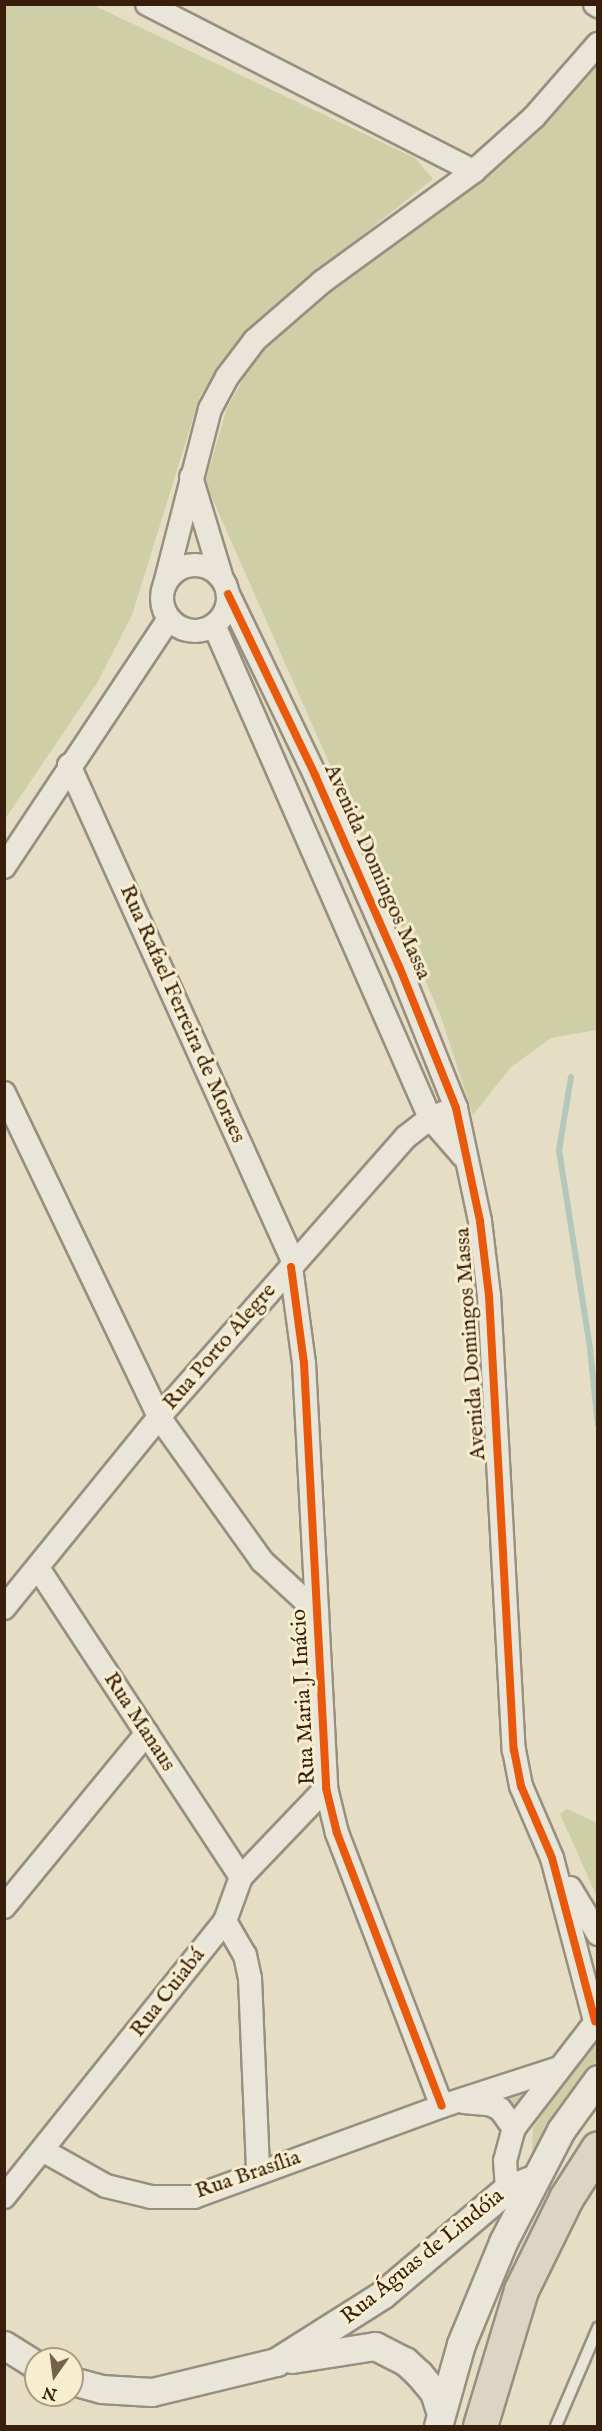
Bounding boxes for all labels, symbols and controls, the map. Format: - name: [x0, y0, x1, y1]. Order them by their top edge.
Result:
- street label: Avenida Domingos Massa: [318, 760, 436, 984]
- street label: Rua Rafael Ferreira de Moraes: [113, 881, 251, 1147]
- street label: Avenida Domingos Massa: [450, 1227, 492, 1461]
- street label: Rua Porto Alegre: [158, 1278, 282, 1416]
- street label: Rua Maria J. Inácio: [286, 1608, 322, 1786]
- street label: Rua Manaus: [97, 1667, 181, 1777]
- street label: Rua Cuiabá: [125, 1943, 211, 2043]
- street label: Rua Brasília: [192, 2145, 304, 2205]
- street label: Rua Águas de Lindóia: [336, 2183, 510, 2331]
- north arrow: [24, 2347, 84, 2407]
- text: N: [41, 2381, 59, 2404]

